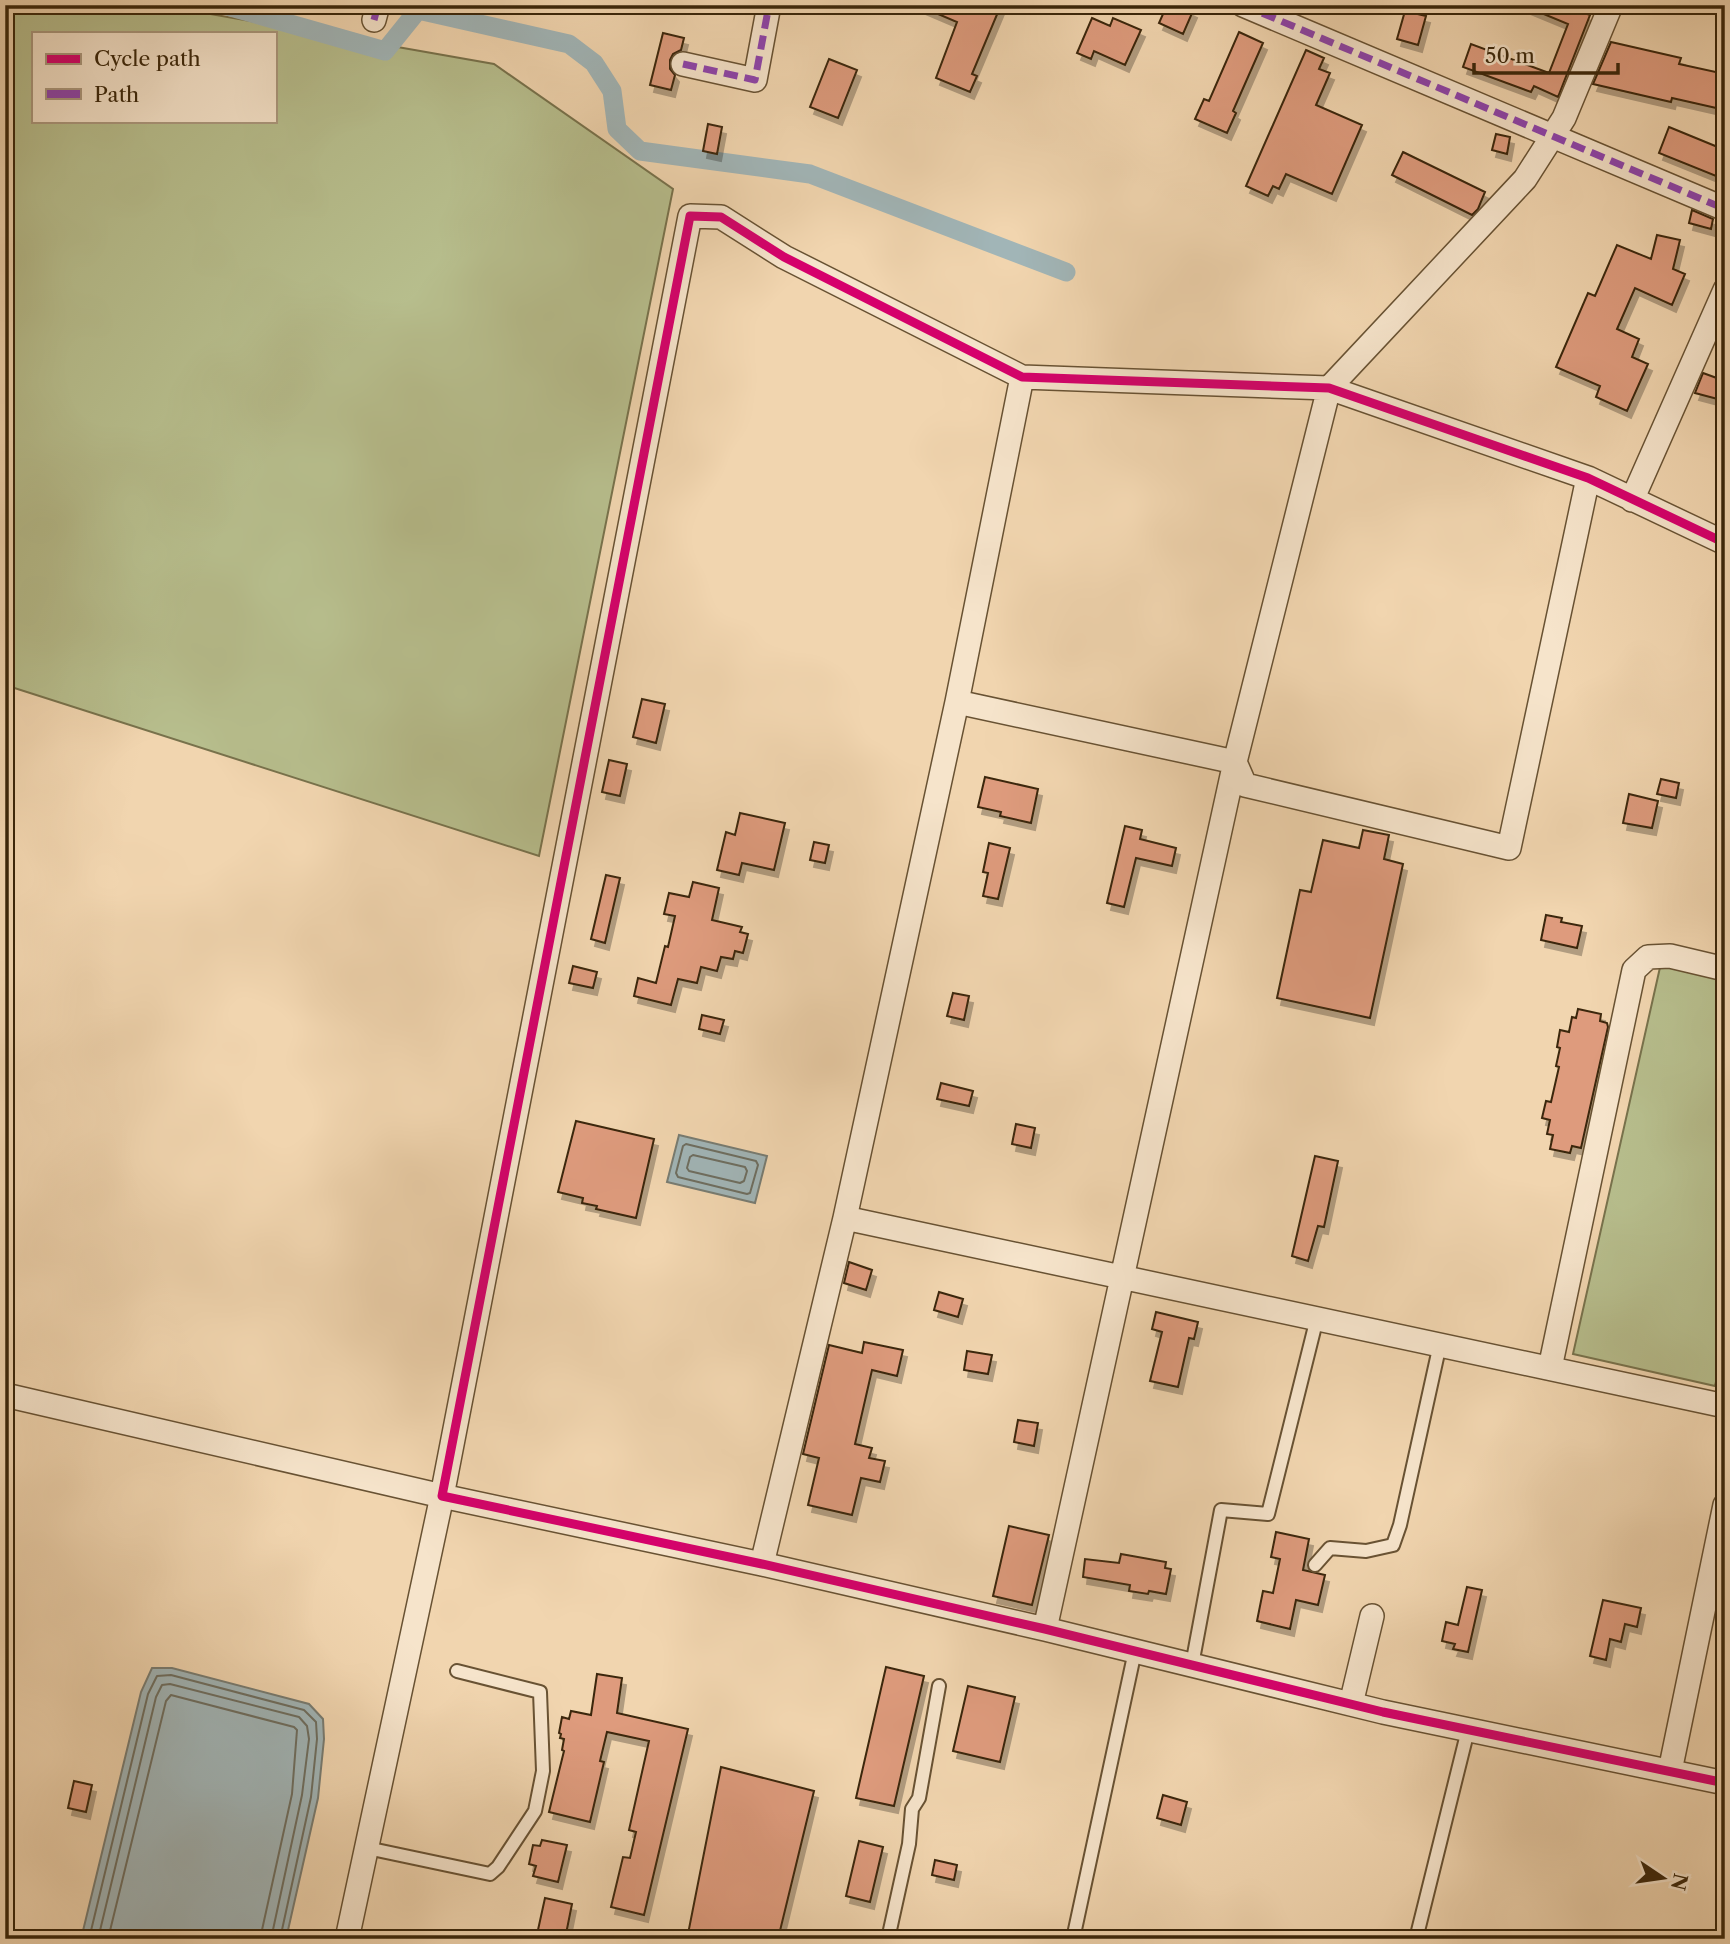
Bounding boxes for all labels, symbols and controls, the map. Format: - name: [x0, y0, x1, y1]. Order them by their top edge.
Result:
- legend: [32, 32, 276, 122]
- scale bar: [1474, 32, 1618, 76]
- text: 50 m: [1485, 43, 1535, 68]
- text: Cycle path: [94, 46, 201, 71]
- text: Path: [94, 82, 139, 107]
- north arrow: [1628, 1842, 1698, 1912]
- text: N: [1666, 1871, 1692, 1892]

